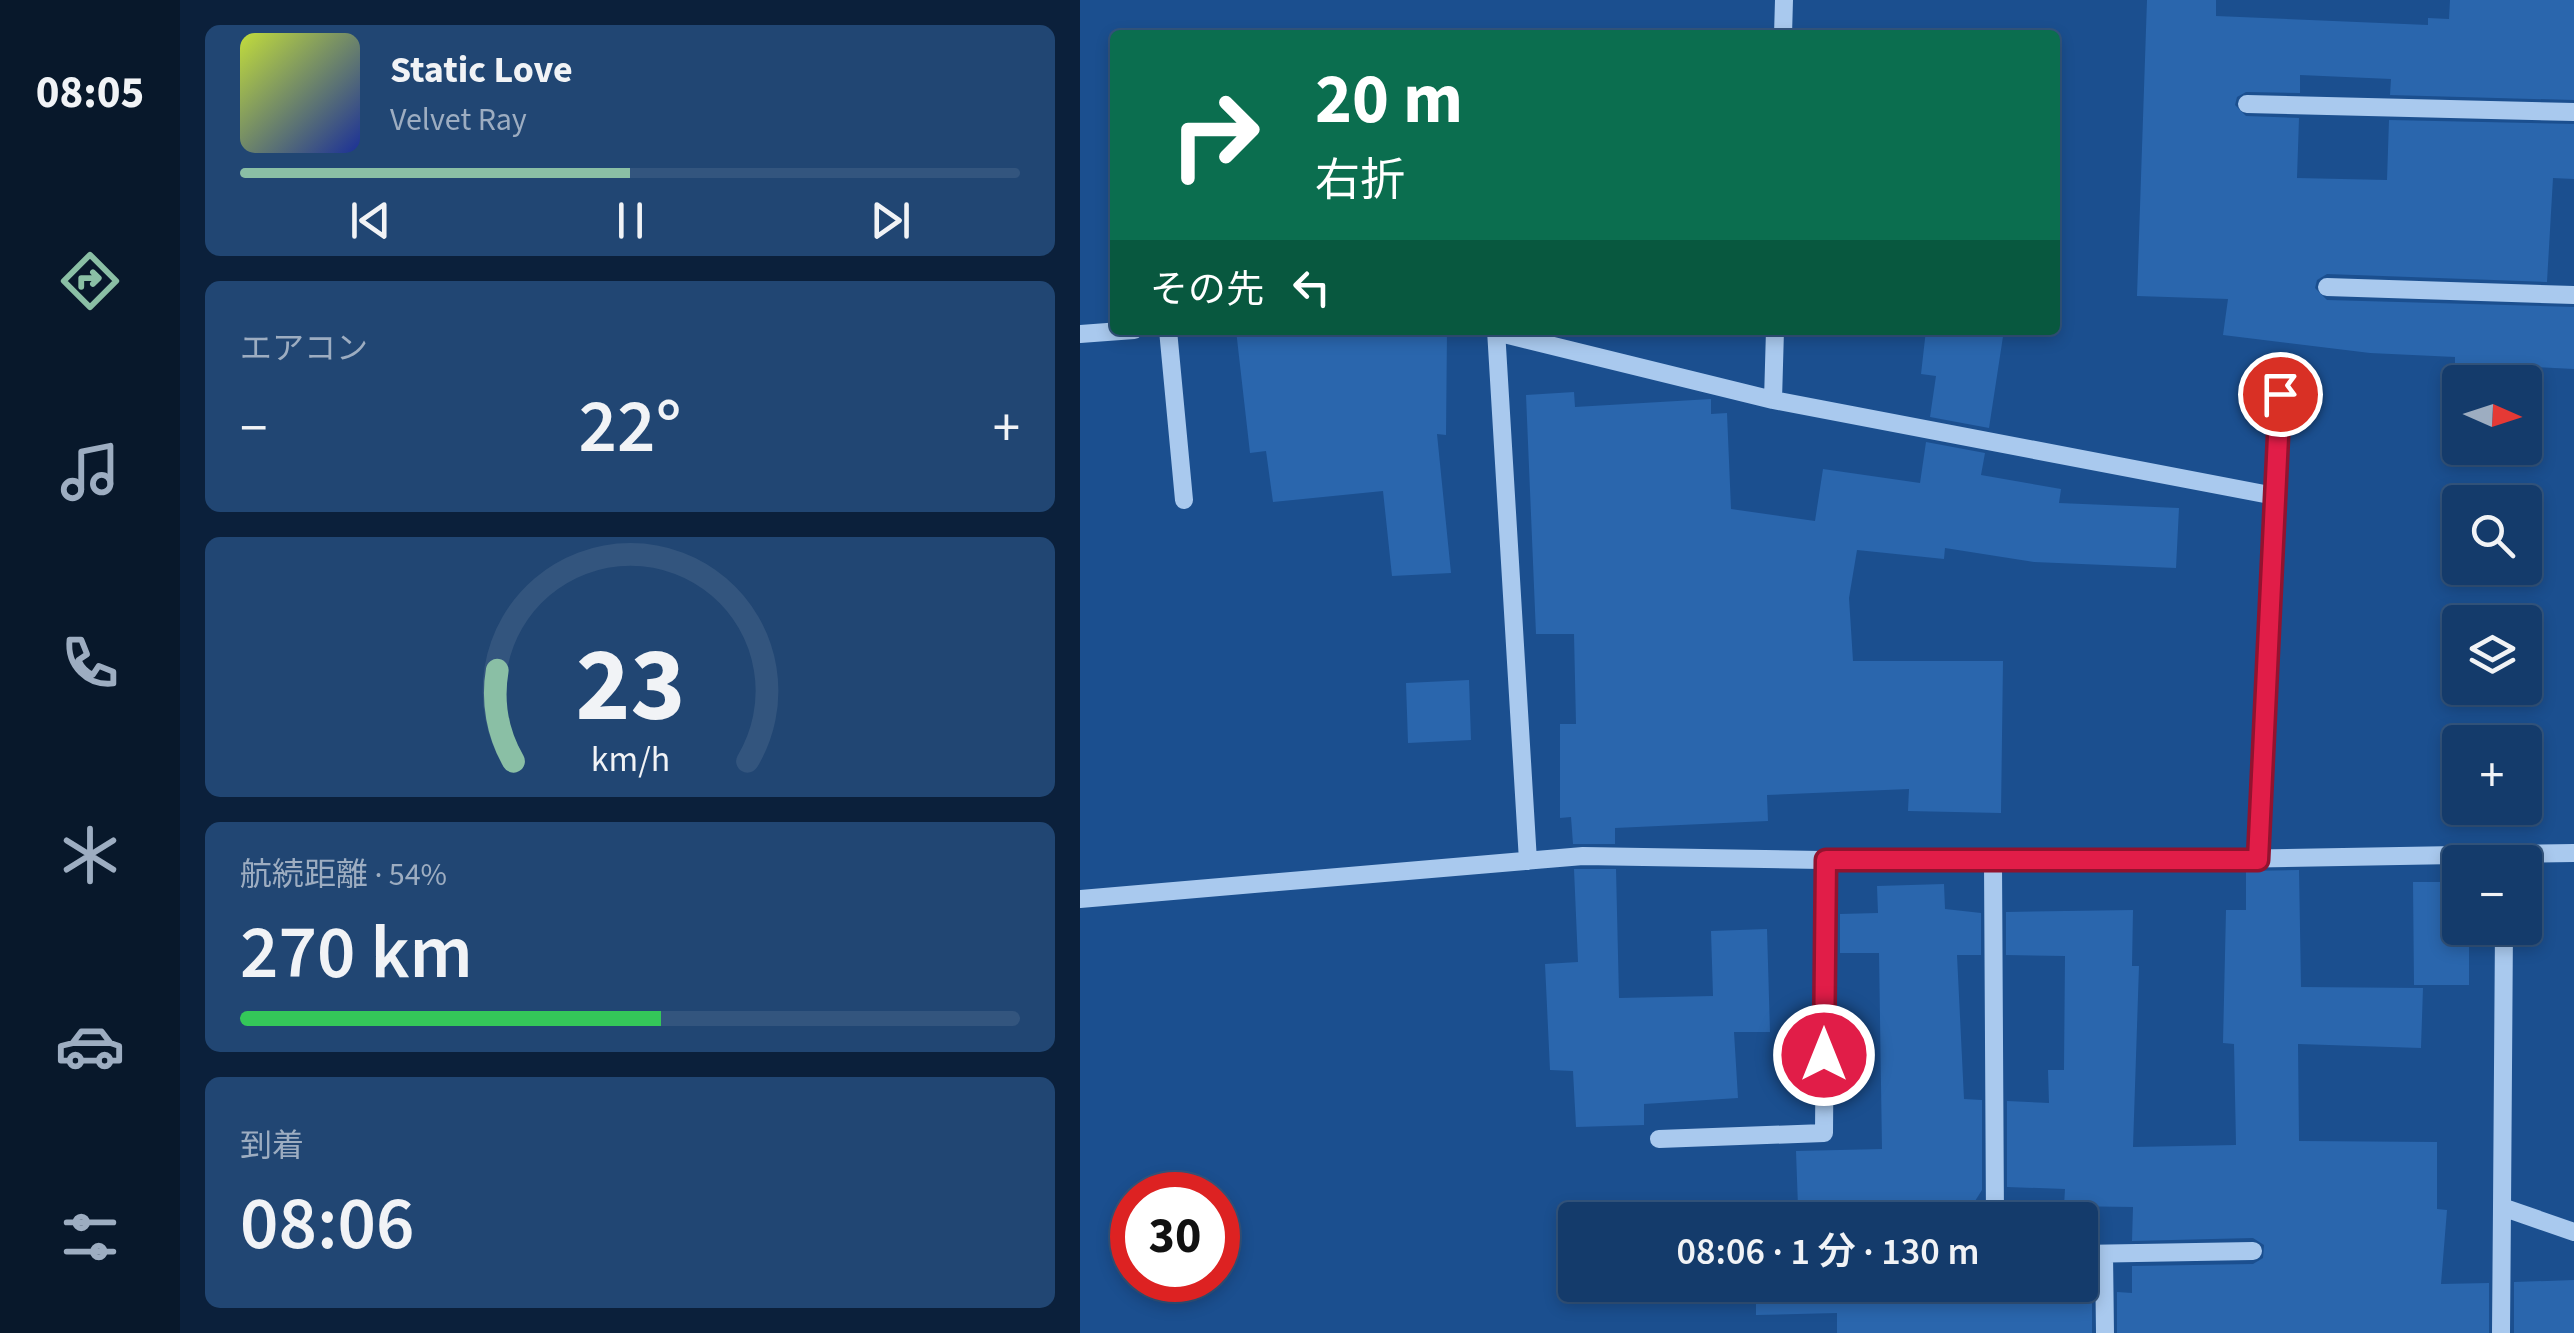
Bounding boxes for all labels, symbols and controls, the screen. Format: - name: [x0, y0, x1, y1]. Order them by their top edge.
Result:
- text: Static Love: [390, 43, 573, 97]
- text: 20 m: [1315, 50, 1463, 150]
- text: 08:05: [36, 61, 144, 125]
- icon: right: [1150, 70, 1280, 200]
- text: Velvet Ray: [390, 97, 527, 143]
- text: 右折: [1315, 149, 1405, 213]
- icon: previous: [343, 193, 398, 248]
- icon: pause: [603, 193, 658, 248]
- icon: next: [863, 193, 918, 248]
- icon: directions: [55, 246, 125, 316]
- icon: left: [1284, 260, 1339, 315]
- text: その先: [1150, 263, 1264, 317]
- text: エアコン: [240, 326, 368, 372]
- pin: [2238, 352, 2323, 437]
- north arrow: [2442, 365, 2542, 465]
- map controls: [2442, 365, 2542, 945]
- icon: arrive: [2253, 367, 2308, 422]
- text: 22°: [578, 374, 682, 481]
- text: −: [240, 390, 267, 468]
- text: +: [993, 390, 1020, 468]
- icon: music: [55, 437, 125, 507]
- button: search: [2442, 485, 2542, 585]
- button: layers: [2442, 605, 2542, 705]
- text: 23: [575, 613, 685, 761]
- icon: phone: [55, 628, 125, 698]
- button: +: [2442, 725, 2542, 825]
- text: km/h: [590, 734, 670, 785]
- icon: climate: [55, 820, 125, 890]
- button: −: [2442, 845, 2542, 945]
- text: 航続距離 · 54%: [240, 852, 447, 898]
- text: 270 km: [240, 900, 473, 1007]
- position arrow: [1772, 1003, 1876, 1107]
- icon: car: [55, 1011, 125, 1081]
- text: 到着: [240, 1123, 304, 1169]
- text: 08:06: [240, 1171, 415, 1278]
- speed limit sign: 30: [1110, 1172, 1240, 1302]
- icon: filters: [55, 1202, 125, 1272]
- text: 08:06 · 1 分 · 130 m: [1677, 1225, 1979, 1279]

